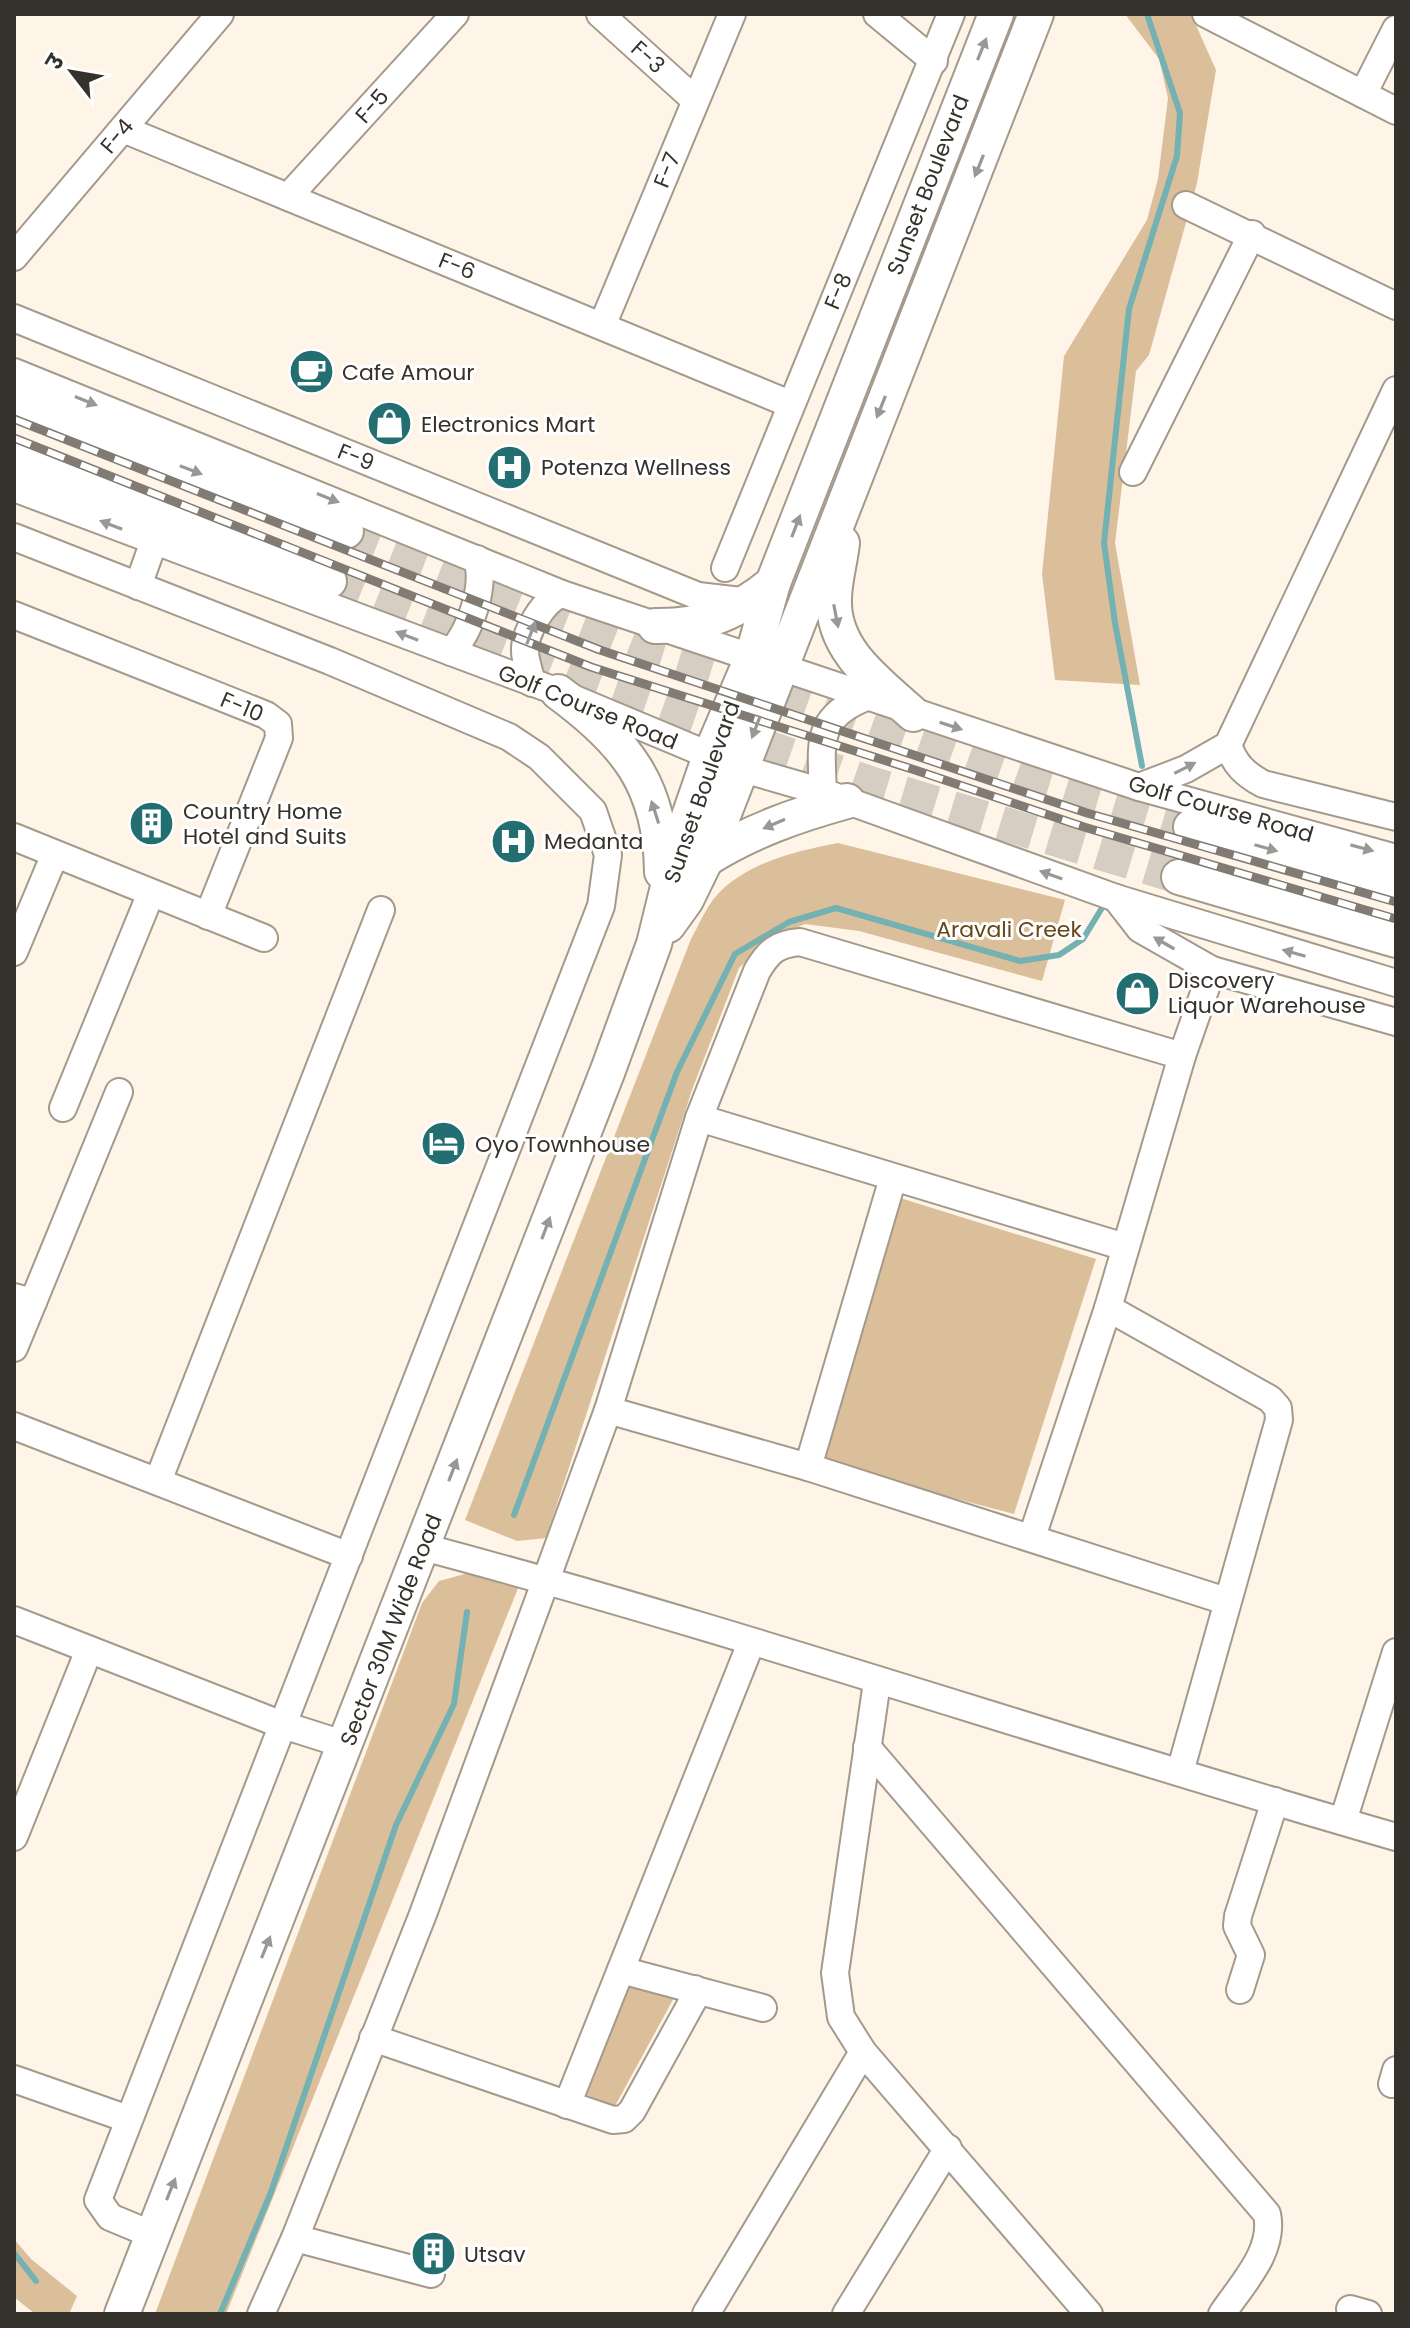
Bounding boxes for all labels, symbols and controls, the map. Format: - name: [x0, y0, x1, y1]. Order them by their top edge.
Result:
- north arrow: [32, 32, 112, 112]
- street label: F-3: [624, 33, 672, 81]
- one-way arrow: [975, 37, 988, 61]
- text: उ: [38, 48, 72, 76]
- street label: F-5: [348, 82, 396, 130]
- street label: Sunset Boulevard: [879, 90, 977, 280]
- street label: F-4: [93, 112, 141, 160]
- street label: F-7: [646, 148, 688, 192]
- one-way arrow: [972, 154, 985, 178]
- street label: F-6: [434, 245, 480, 287]
- street label: F-8: [816, 268, 860, 314]
- cafe icon: Cafe Amour: [287, 348, 335, 396]
- place label: Cafe Amour: [342, 357, 474, 388]
- one-way arrow: [74, 394, 98, 407]
- one-way arrow: [875, 395, 888, 419]
- shop icon: Electronics Mart: [366, 400, 414, 448]
- place label: Electronics Mart: [421, 409, 595, 440]
- street label: F-9: [333, 436, 379, 478]
- hospital icon: Potenza Wellness: [486, 443, 534, 491]
- place label: Potenza Wellness: [541, 452, 731, 483]
- one-way arrow: [179, 464, 203, 477]
- one-way arrow: [316, 491, 340, 504]
- one-way arrow: [790, 514, 803, 538]
- one-way arrow: [99, 518, 123, 531]
- one-way arrow: [831, 604, 843, 629]
- one-way arrow: [525, 621, 538, 645]
- one-way arrow: [395, 629, 419, 642]
- street label: Golf Course Road: [494, 657, 682, 757]
- street label: F-10: [216, 684, 268, 730]
- street label: Sunset Boulevard: [656, 697, 748, 887]
- one-way arrow: [749, 715, 762, 739]
- one-way arrow: [940, 720, 964, 733]
- one-way arrow: [1173, 762, 1196, 775]
- street label: Golf Course Road: [1125, 768, 1317, 850]
- place label: Country Home Hotel and Suits: [183, 796, 347, 852]
- building icon: Country Home Hotel and Suits: [128, 800, 176, 848]
- one-way arrow: [648, 800, 661, 824]
- hospital icon: Medanta: [489, 817, 537, 865]
- one-way arrow: [762, 817, 785, 830]
- place label: Medanta: [544, 826, 643, 857]
- one-way arrow: [1350, 842, 1374, 855]
- one-way arrow: [1253, 843, 1278, 855]
- one-way arrow: [1039, 869, 1063, 881]
- park label: Aravali Creek: [936, 914, 1082, 945]
- one-way arrow: [1153, 936, 1176, 950]
- one-way arrow: [1282, 946, 1306, 959]
- place label: Discovery Liquor Warehouse: [1168, 965, 1366, 1021]
- shop icon: Discovery Liquor Warehouse: [1113, 969, 1161, 1017]
- hotel icon: Oyo Townhouse: [420, 1120, 468, 1168]
- place label: Oyo Townhouse: [475, 1129, 650, 1160]
- one-way arrow: [540, 1216, 553, 1240]
- one-way arrow: [447, 1458, 460, 1482]
- street label: Sector 30M Wide Road: [332, 1510, 450, 1750]
- one-way arrow: [260, 1935, 273, 1959]
- one-way arrow: [165, 2177, 178, 2201]
- building icon: Utsav: [409, 2230, 457, 2278]
- place label: Utsav: [464, 2239, 526, 2270]

